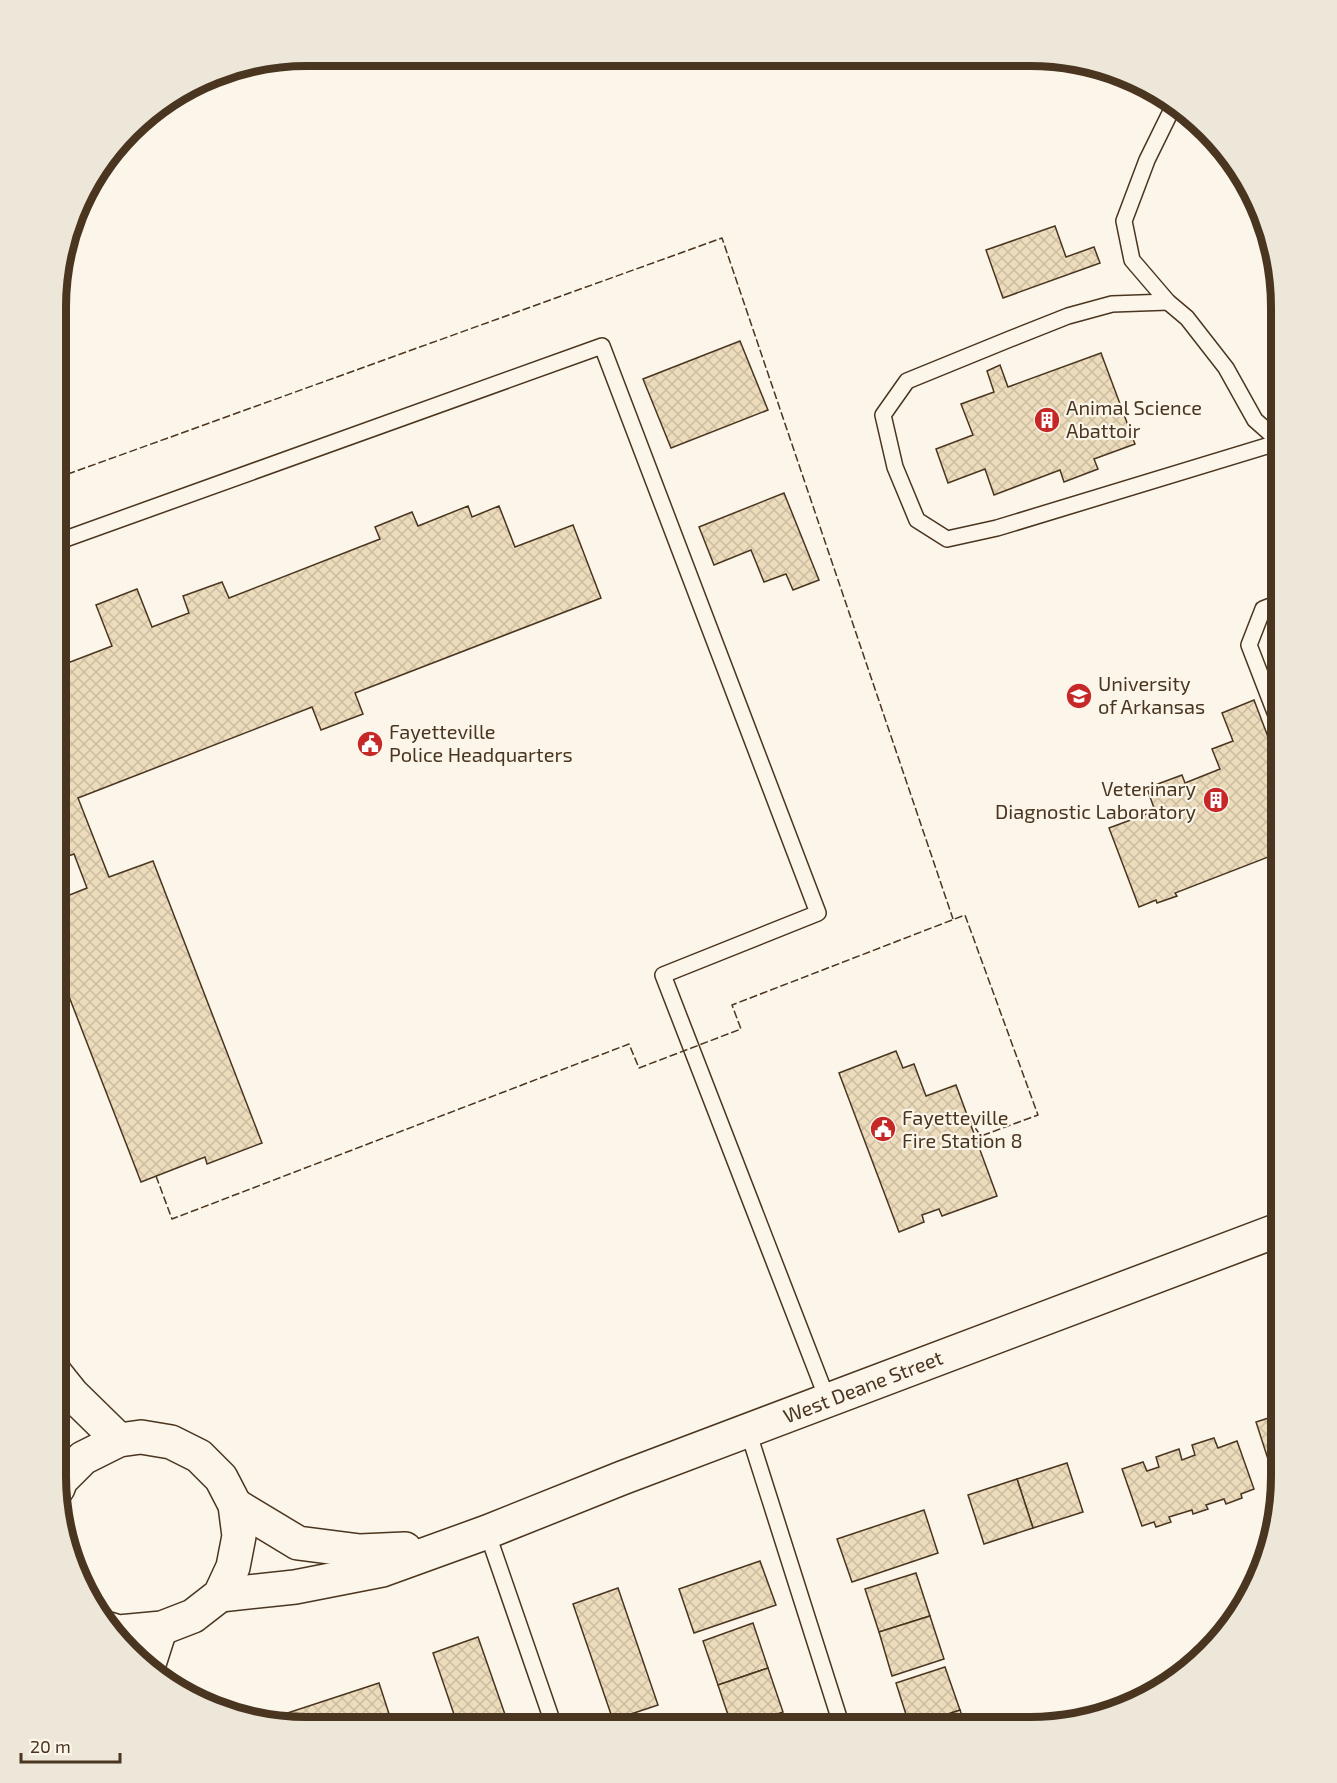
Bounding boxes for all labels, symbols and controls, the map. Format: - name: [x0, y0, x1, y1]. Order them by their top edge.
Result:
- place label: Animal Science Abattoir: [1066, 395, 1202, 442]
- building icon: Animal Science Abattoir: [1032, 405, 1062, 435]
- place label: University of Arkansas: [1098, 671, 1205, 718]
- school or university icon: University of Arkansas: [1064, 681, 1094, 711]
- place label: Fayetteville Police Headquarters: [389, 719, 573, 766]
- public building icon: Fayetteville Police Headquarters: [355, 729, 385, 759]
- place label: Veterinary Diagnostic Laboratory: [995, 776, 1196, 823]
- building icon: Veterinary Diagnostic Laboratory: [1201, 785, 1231, 815]
- place label: Fayetteville Fire Station 8: [902, 1105, 1023, 1152]
- public building icon: Fayetteville Fire Station 8: [868, 1114, 898, 1144]
- street label: West Deane Street: [779, 1344, 946, 1428]
- scale bar: [21, 1726, 120, 1764]
- text: 20 m: [30, 1735, 71, 1757]

